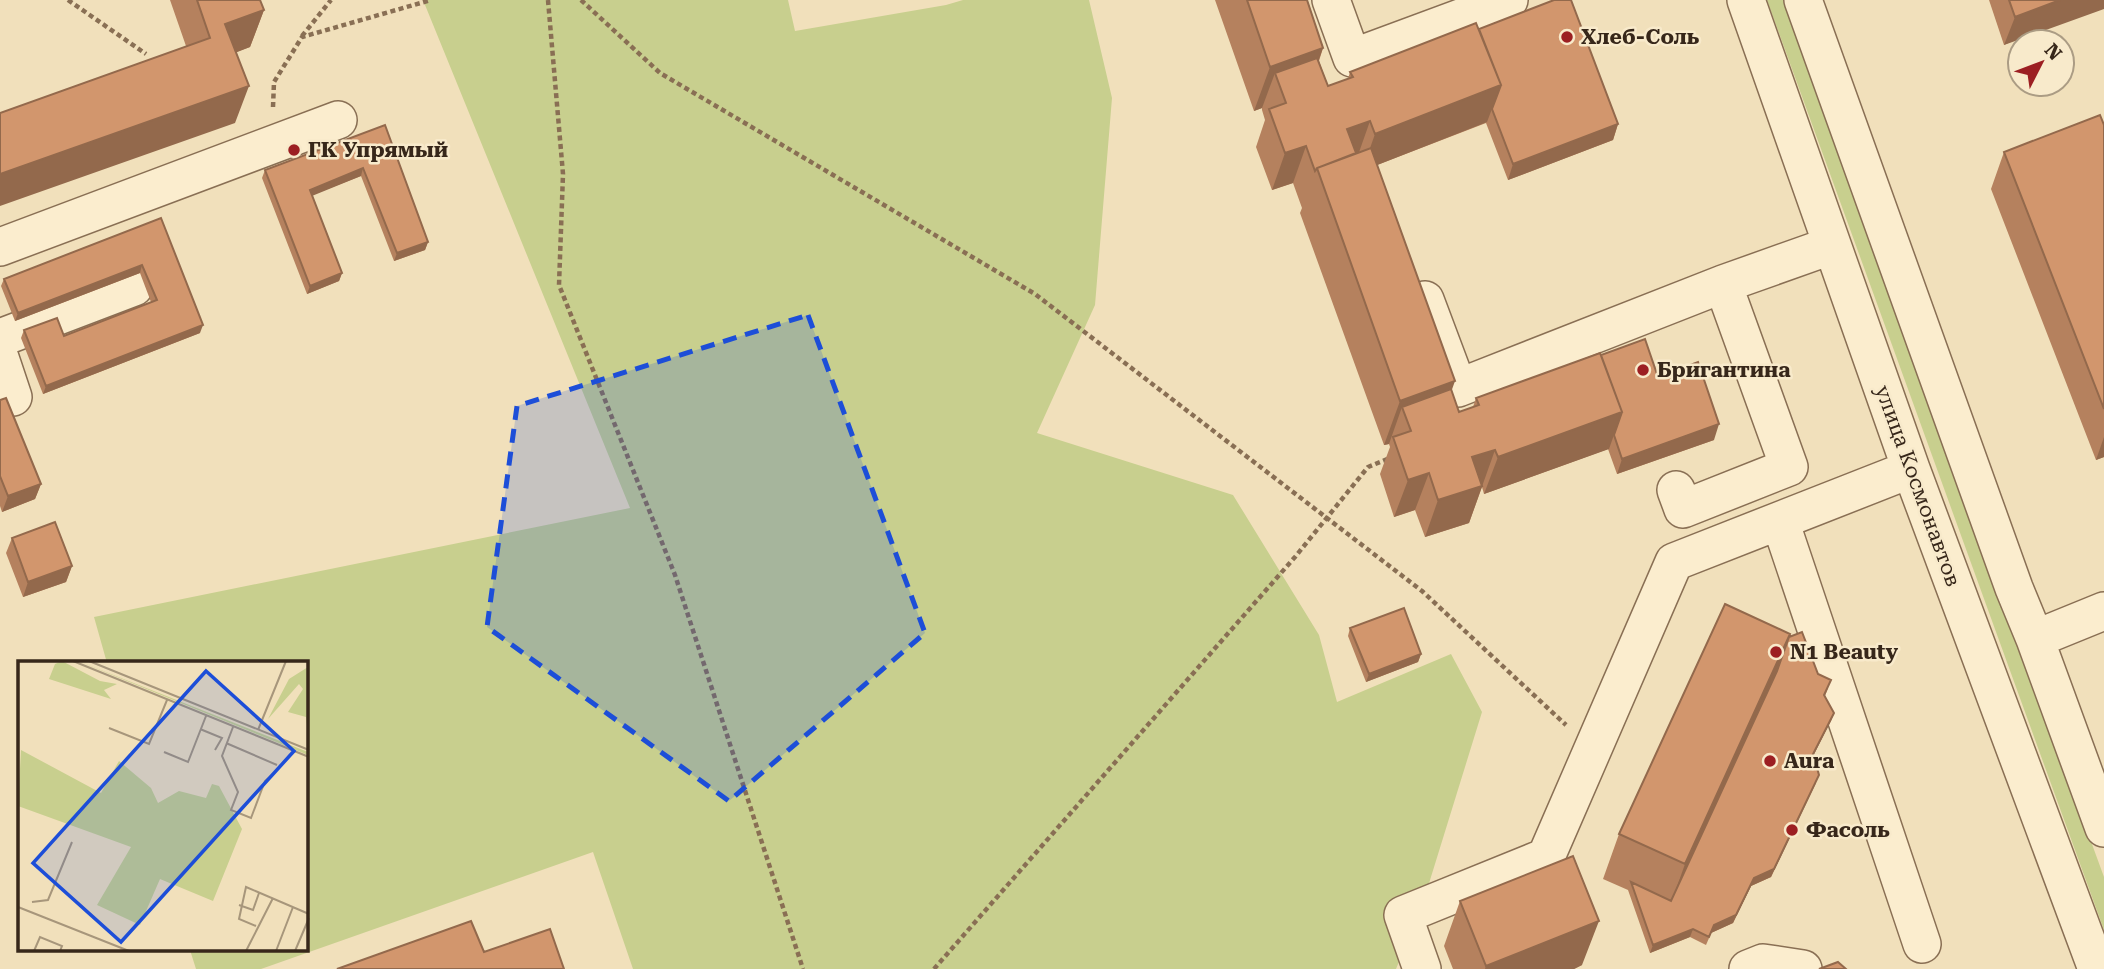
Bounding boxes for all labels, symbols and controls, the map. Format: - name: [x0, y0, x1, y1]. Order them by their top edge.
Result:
- place label: Хлеб-Соль: [1581, 25, 1700, 49]
- north arrow: [2006, 28, 2076, 98]
- marker: Хлеб-Соль: [1559, 29, 1575, 45]
- text: N: [2040, 39, 2067, 65]
- place label: ГК Упрямый: [308, 138, 448, 162]
- marker: ГК Упрямый: [286, 142, 302, 158]
- place label: Бригантина: [1657, 358, 1791, 382]
- marker: Бригантина: [1635, 362, 1651, 378]
- street label: улица Космонавтов: [1870, 382, 1966, 590]
- place label: N1 Beauty: [1790, 640, 1899, 664]
- marker: N1 Beauty: [1768, 644, 1784, 660]
- inset map: [18, 661, 308, 951]
- place label: Aura: [1784, 749, 1835, 773]
- marker: Aura: [1762, 753, 1778, 769]
- place label: Фасоль: [1806, 818, 1890, 842]
- marker: Фасоль: [1784, 822, 1800, 838]

